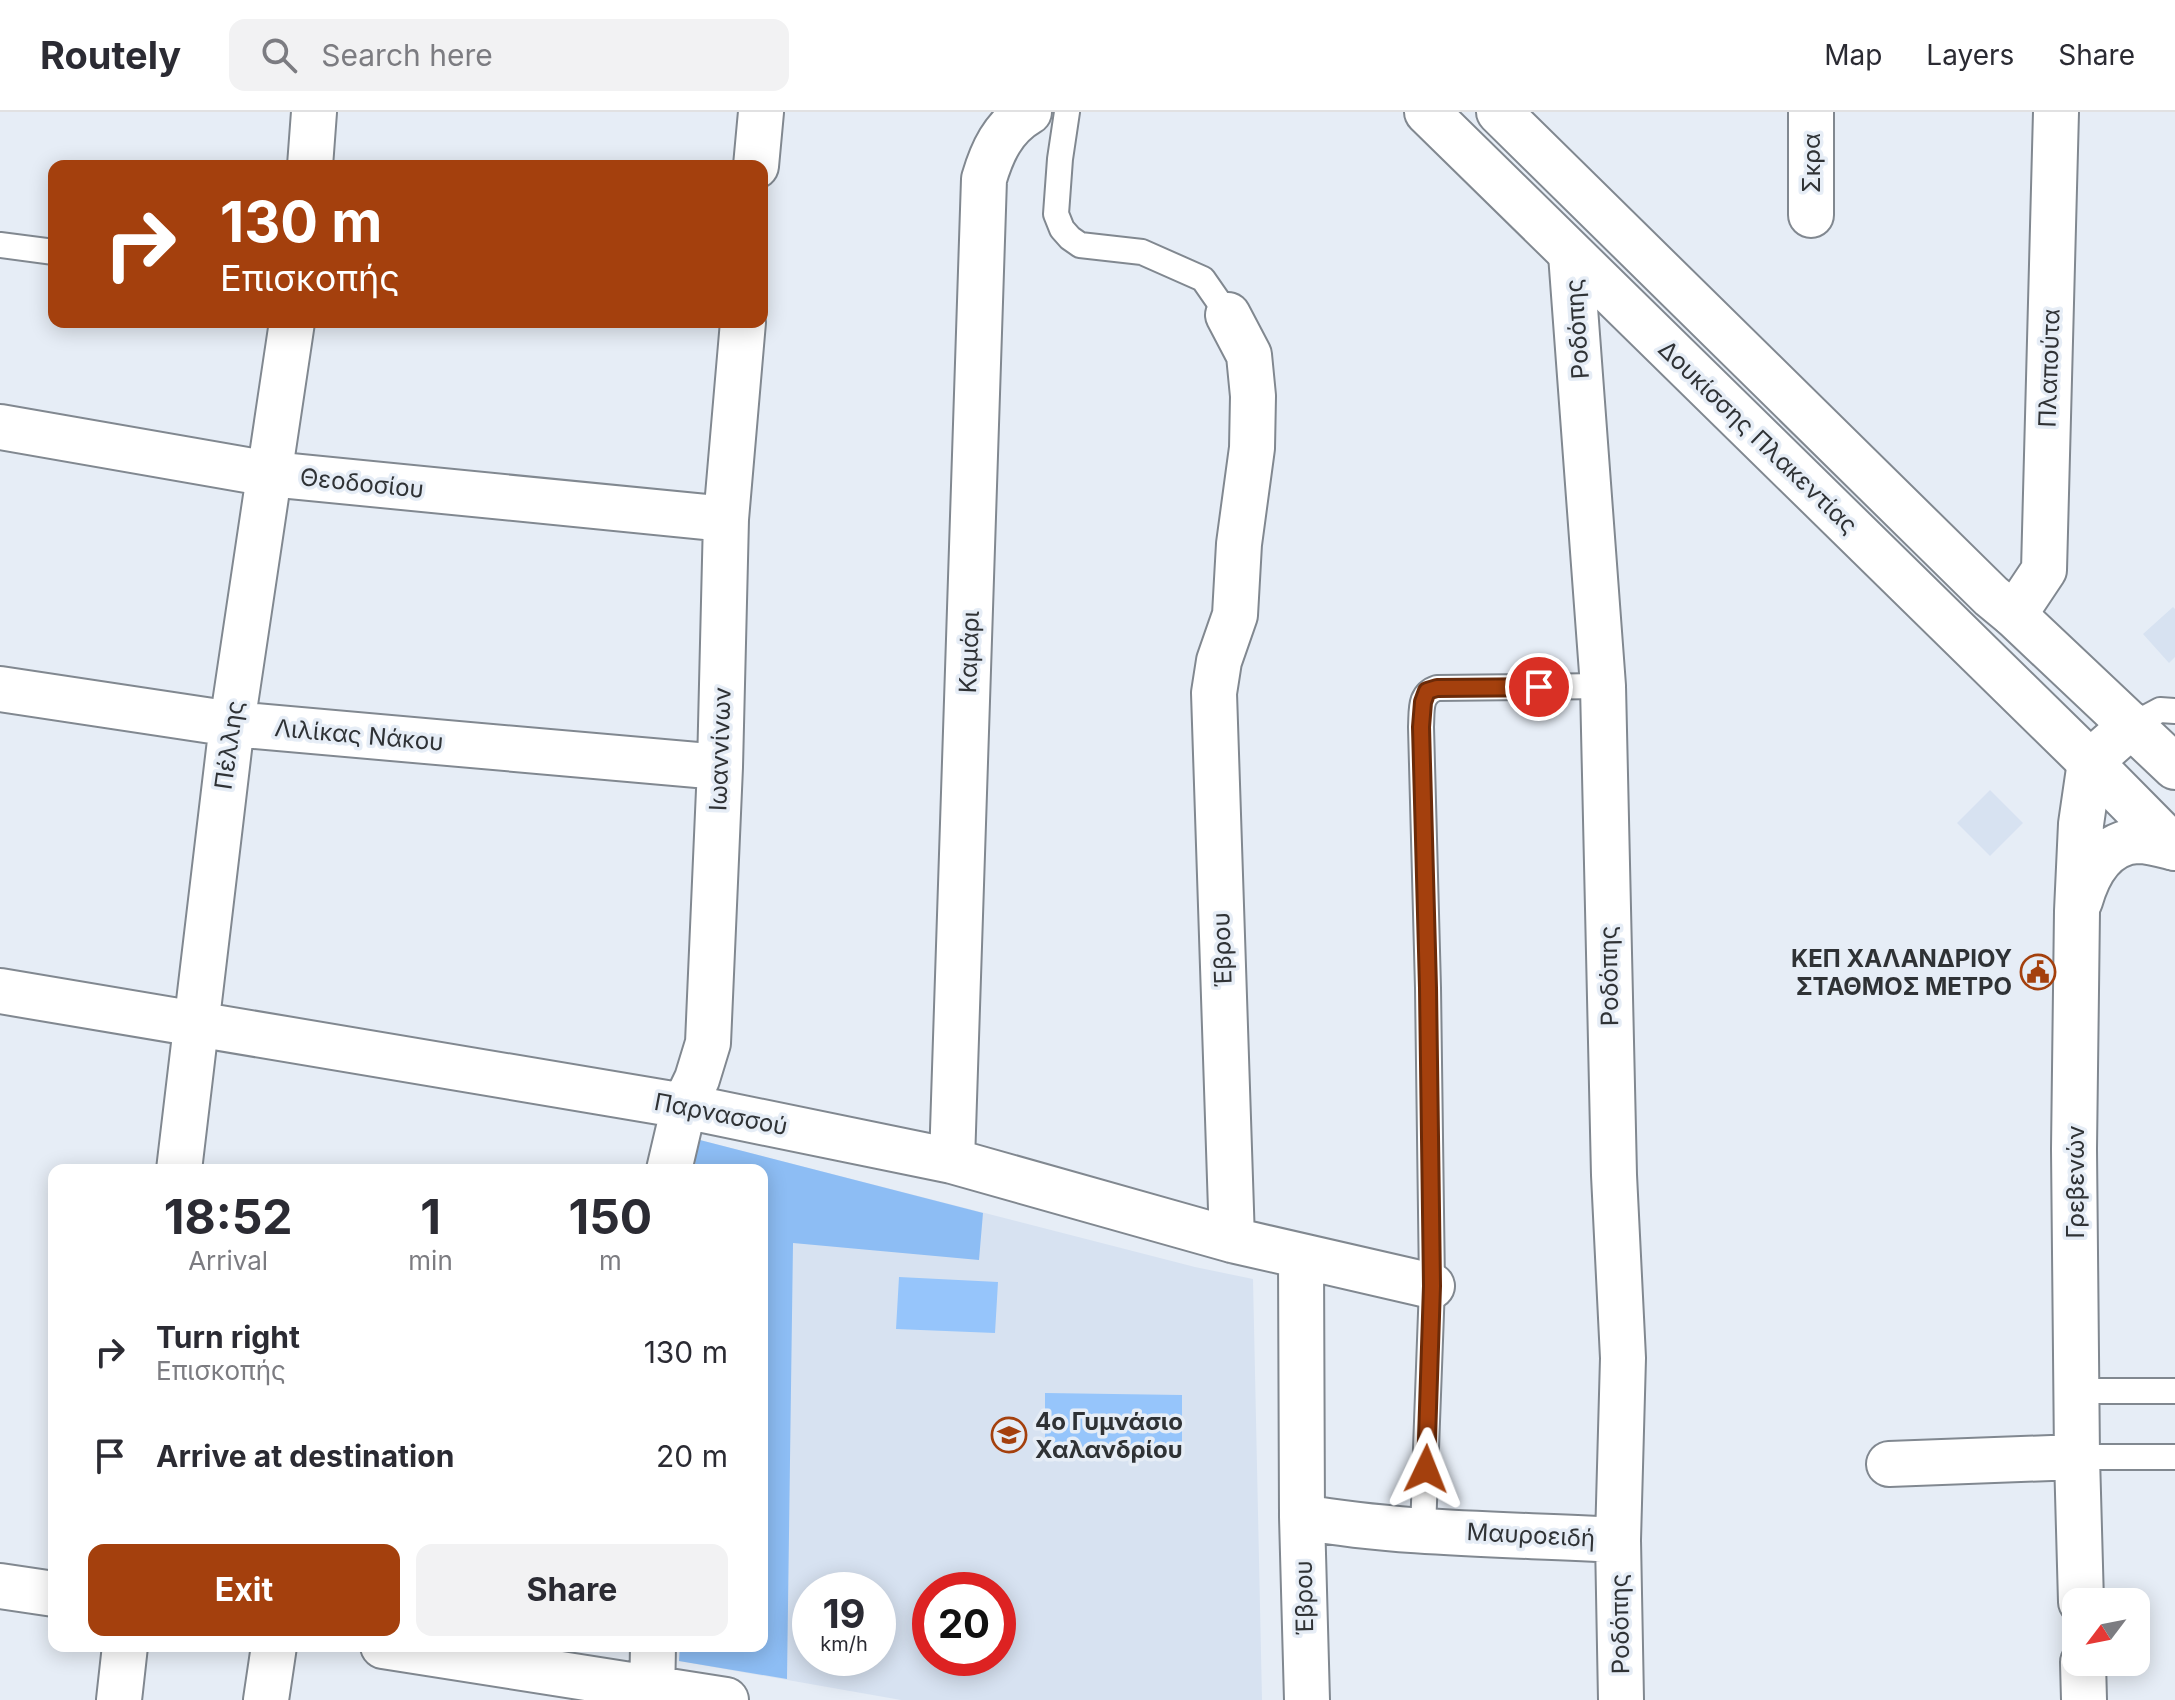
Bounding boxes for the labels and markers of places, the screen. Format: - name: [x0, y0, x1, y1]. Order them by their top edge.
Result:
- pin: [1505, 653, 1573, 721]
- place label: ΚΕΠ ΧΑΛΑΝΔΡΙΟΥ ΣΤΑΘΜΟΣ ΜΕΤΡΟ: [1791, 944, 2012, 1001]
- public building icon: ΚΕΠ ΧΑΛΑΝΔΡΙΟΥ ΣΤΑΘΜΟΣ ΜΕΤΡΟ: [2019, 953, 2057, 991]
- place label: 4ο Γυμνάσιο Χαλανδρίου: [1035, 1407, 1183, 1464]
- school or university icon: 4ο Γυμνάσιο Χαλανδρίου: [990, 1416, 1028, 1454]

